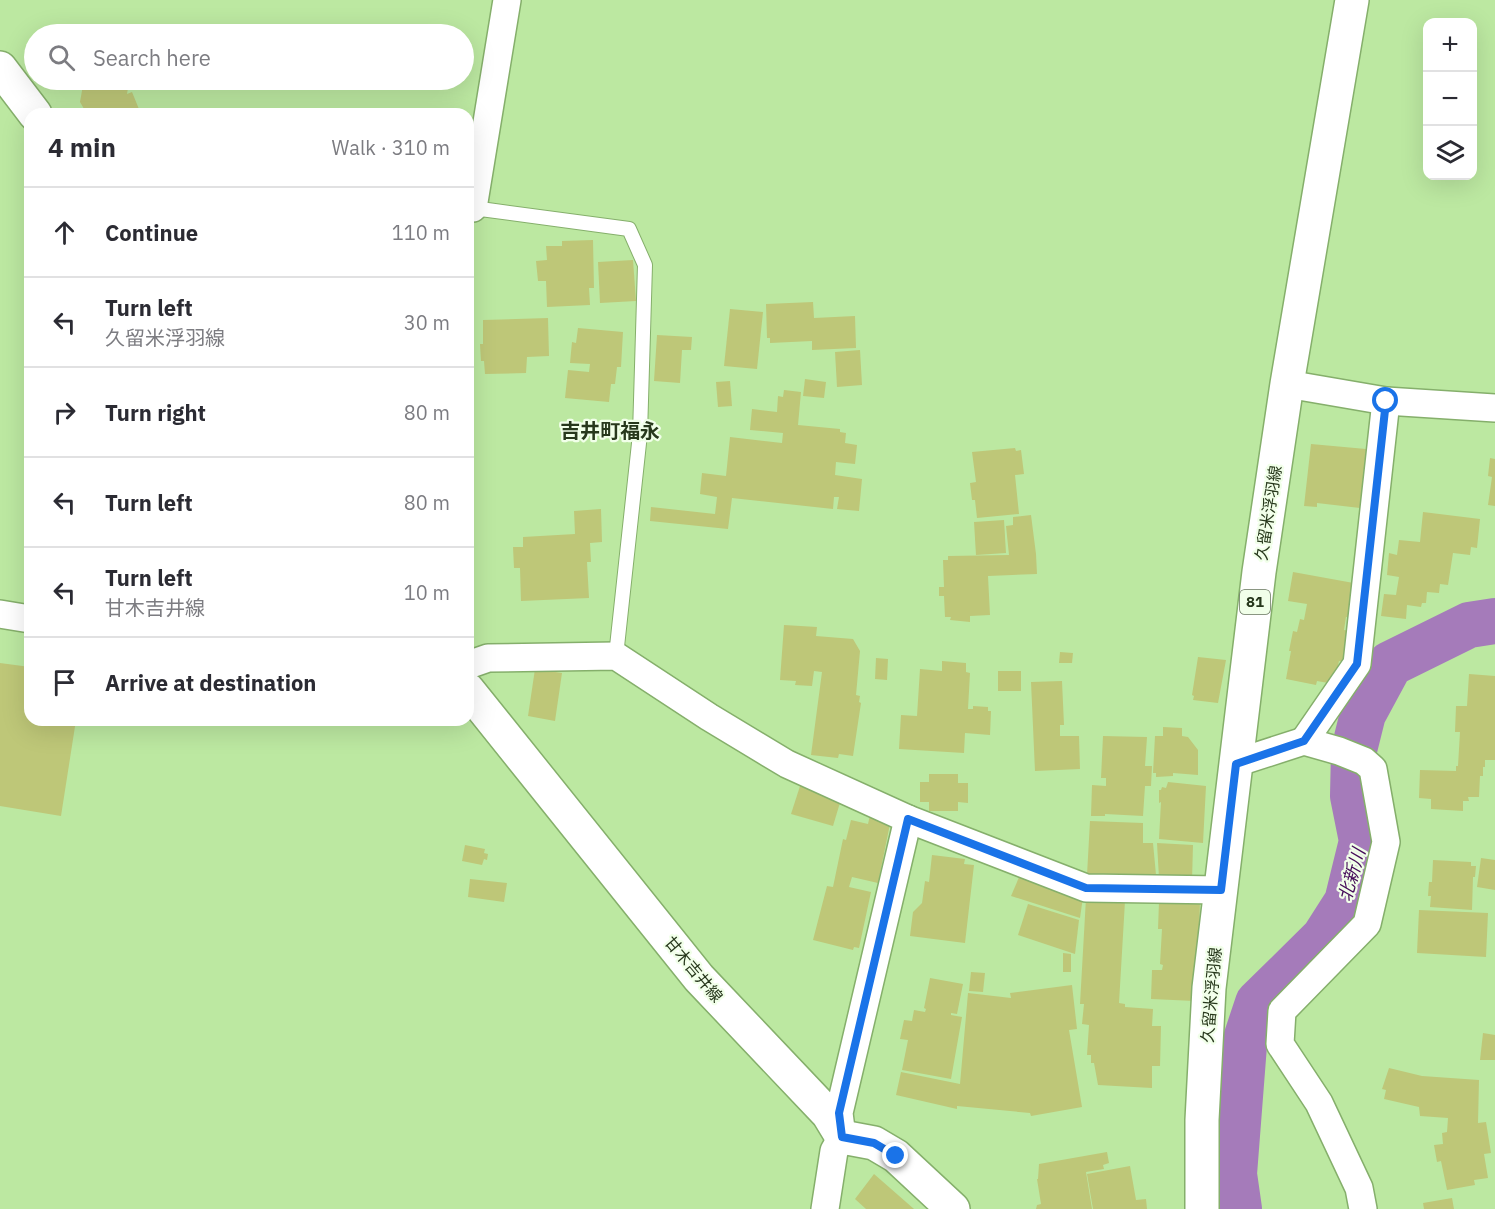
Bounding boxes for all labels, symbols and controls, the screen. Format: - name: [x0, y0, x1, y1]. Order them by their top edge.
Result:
- map controls: [1423, 18, 1477, 180]
- button: +: [1423, 18, 1477, 72]
- search box: [24, 24, 474, 90]
- icon: search: [45, 41, 78, 74]
- text: Search here: [93, 43, 211, 72]
- button: −: [1423, 72, 1477, 126]
- button: layers: [1423, 126, 1477, 180]
- text: 4 min: [48, 130, 116, 164]
- text: Walk · 310 m: [332, 134, 450, 161]
- icon: ahead: [48, 216, 81, 249]
- text: Continue: [105, 218, 198, 247]
- text: 110 m: [392, 219, 450, 246]
- text: Turn left: [105, 293, 193, 322]
- icon: left: [48, 306, 81, 339]
- text: 30 m: [404, 309, 450, 336]
- text: 久留米浮羽線: [105, 324, 225, 351]
- route start: [1372, 387, 1398, 413]
- icon: right: [48, 396, 81, 429]
- text: Turn right: [105, 398, 206, 427]
- text: 80 m: [404, 399, 450, 426]
- district label: 吉井町福永: [560, 417, 660, 444]
- street label: 久留米浮羽線: [1251, 464, 1285, 562]
- icon: left: [48, 486, 81, 519]
- text: Turn left: [105, 488, 193, 517]
- text: 80 m: [404, 489, 450, 516]
- text: Turn left: [105, 563, 193, 592]
- icon: left: [48, 576, 81, 609]
- text: 10 m: [404, 579, 450, 606]
- road number: 81: [1240, 590, 1270, 614]
- text: 甘木吉井線: [105, 594, 205, 621]
- icon: arrive: [48, 666, 81, 699]
- text: Arrive at destination: [105, 668, 316, 697]
- water label: 北新川: [1333, 844, 1371, 904]
- street label: 甘木吉井線: [661, 932, 727, 1006]
- street label: 久留米浮羽線: [1197, 946, 1225, 1044]
- route end: [882, 1142, 908, 1168]

